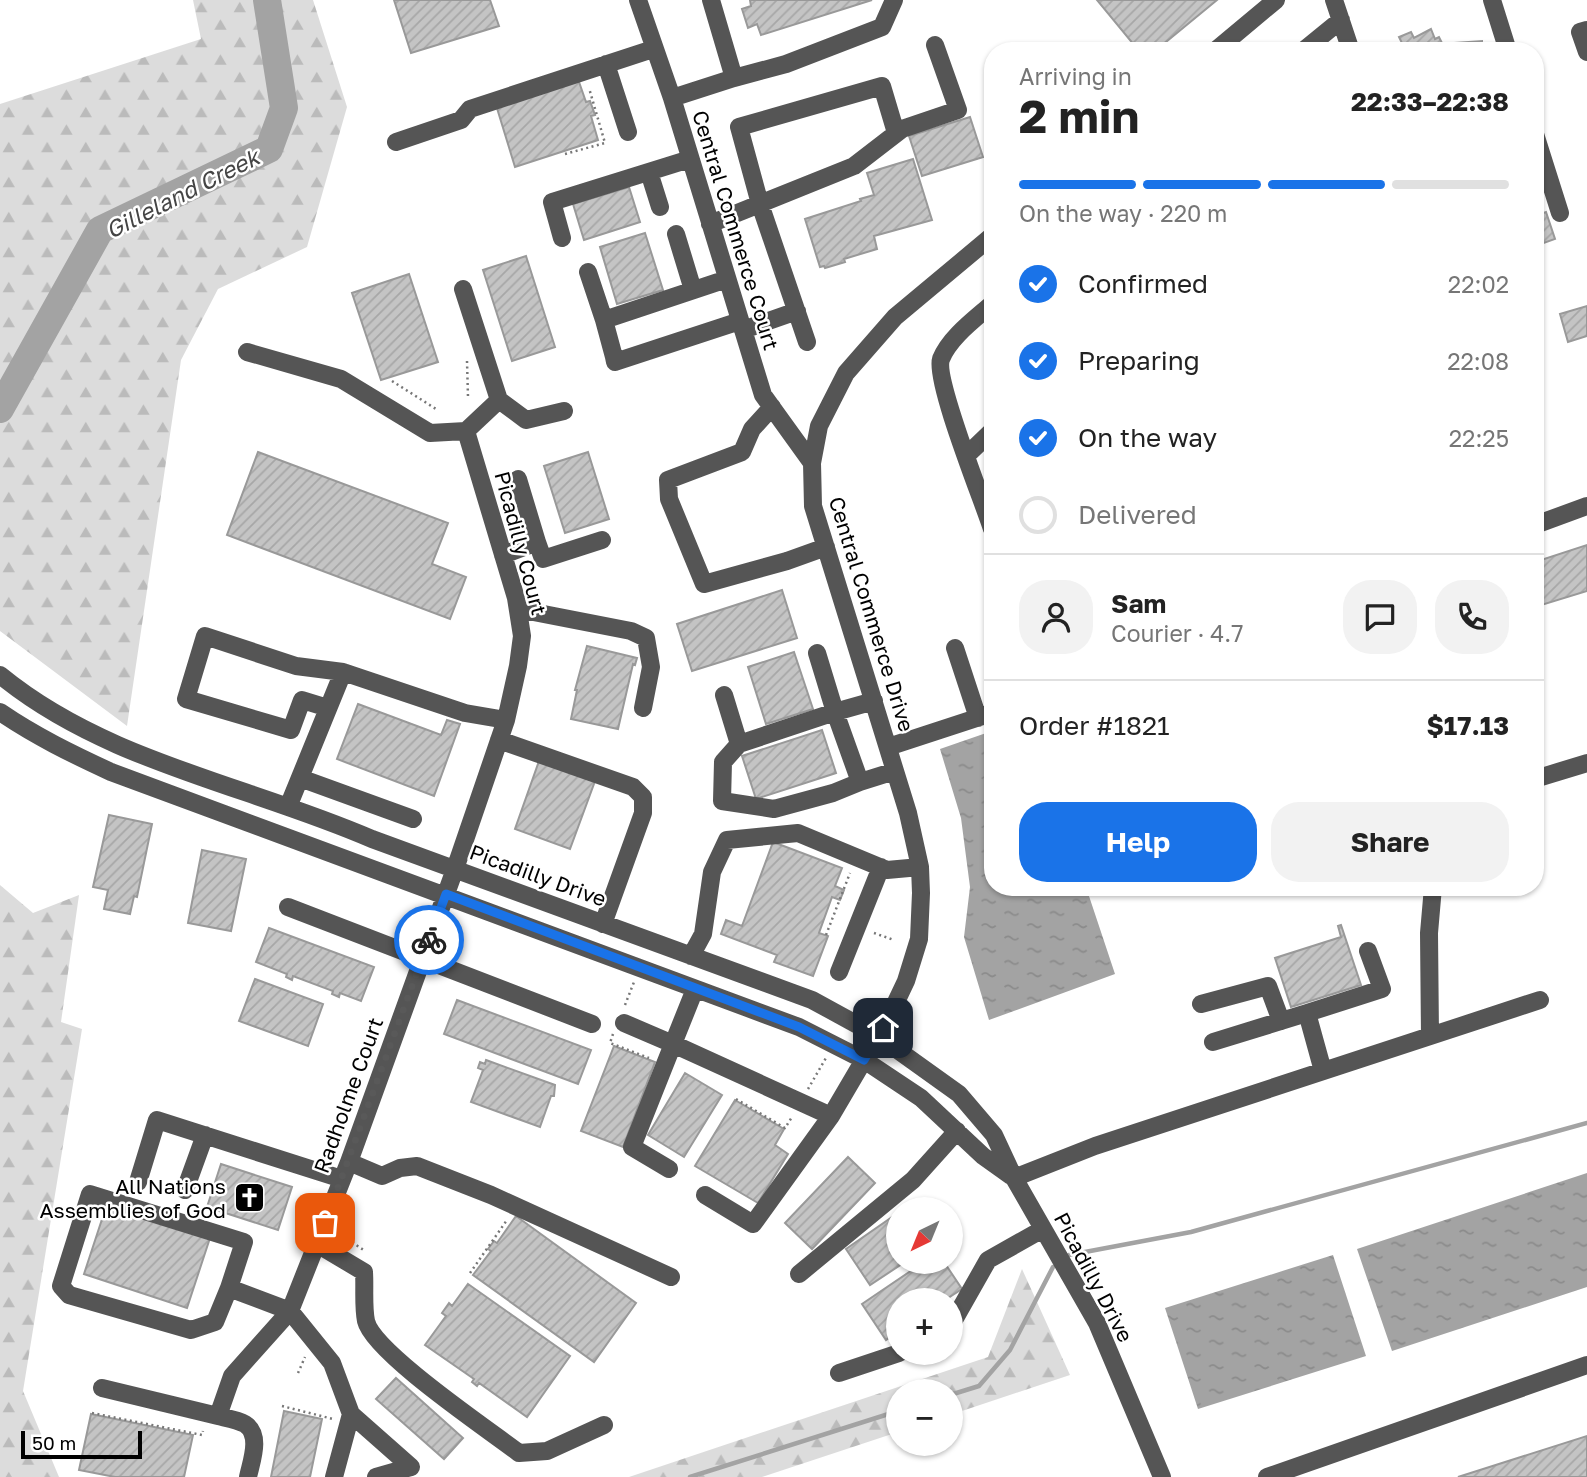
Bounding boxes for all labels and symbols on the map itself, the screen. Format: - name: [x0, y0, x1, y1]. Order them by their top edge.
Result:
- street label: Central Commerce Court: [687, 107, 785, 353]
- water label: Gilleland Creek: [101, 141, 265, 244]
- street label: Picadilly Court: [489, 468, 553, 618]
- street label: Central Commerce Drive: [824, 493, 920, 735]
- street label: Picadilly Drive: [466, 838, 610, 912]
- courier: [394, 905, 464, 975]
- pin: [853, 998, 913, 1058]
- street label: Radholme Court: [308, 1014, 388, 1176]
- place label: All Nations Assemblies of God: [40, 1173, 226, 1223]
- church icon: All Nations Assemblies of God: [232, 1181, 266, 1215]
- pin: [295, 1193, 355, 1253]
- north arrow: [886, 1197, 962, 1274]
- street label: Picadilly Drive: [1049, 1208, 1139, 1346]
- scale bar: [21, 1428, 142, 1460]

